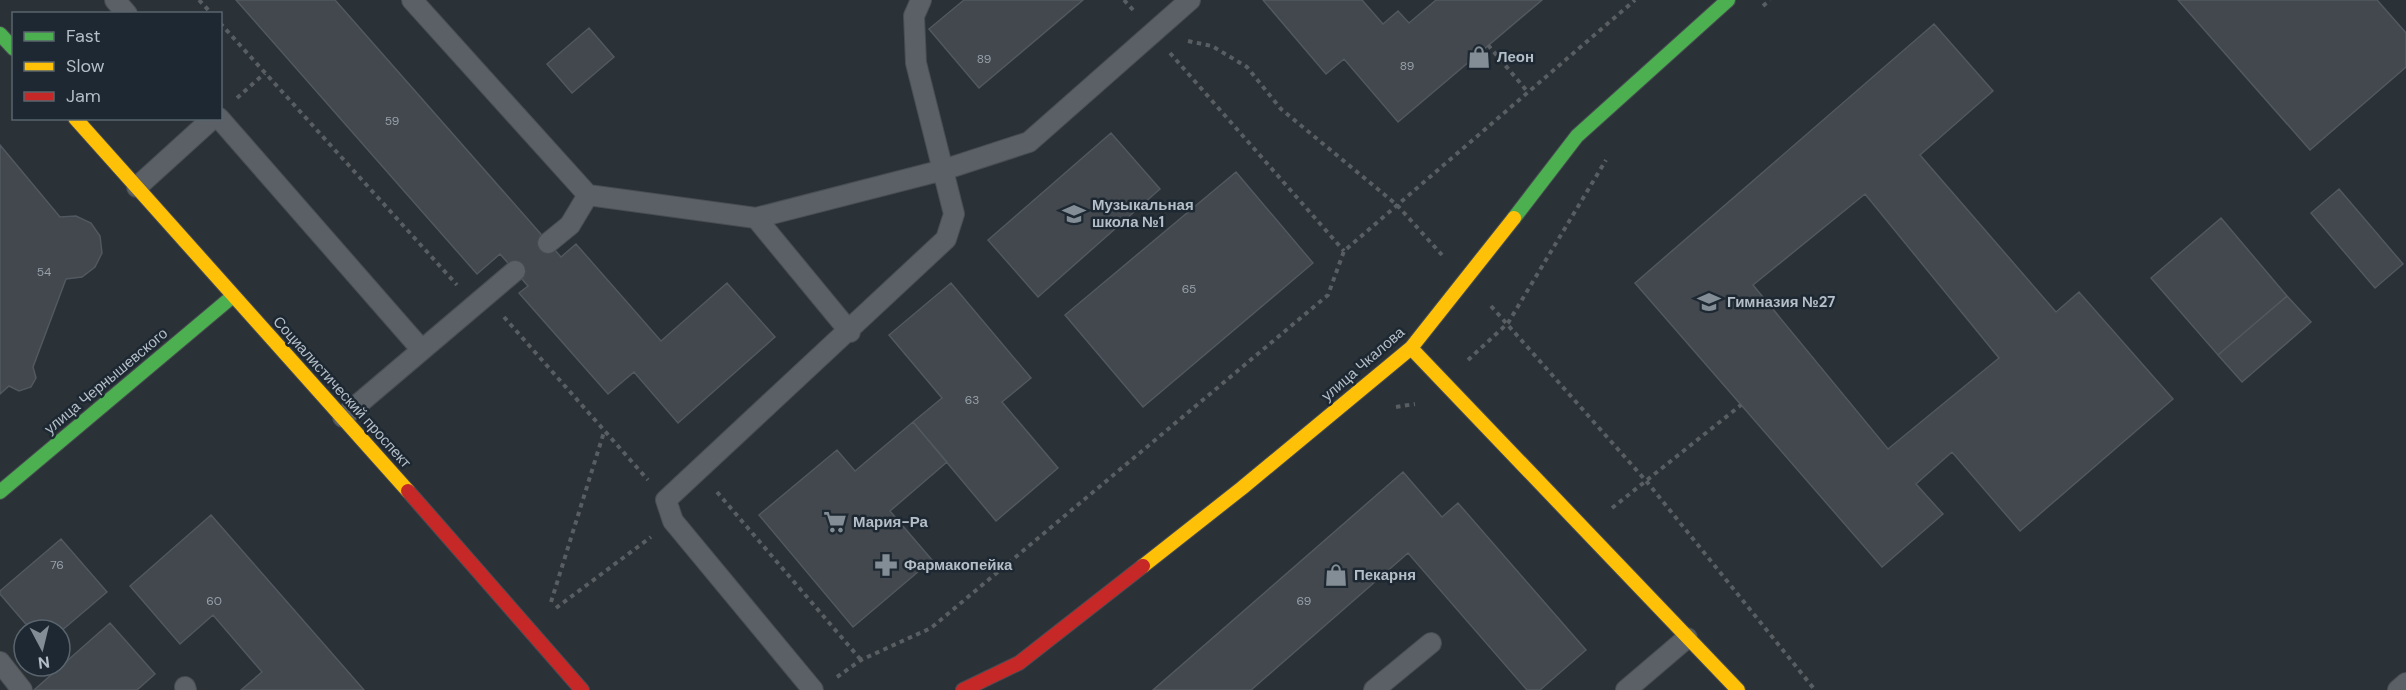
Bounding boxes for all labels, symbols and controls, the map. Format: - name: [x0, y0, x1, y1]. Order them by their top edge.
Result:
- legend: [12, 12, 222, 120]
- text: Fast: [66, 24, 101, 48]
- shop icon: Леон: [1466, 44, 1492, 70]
- place label: Леон: [1497, 47, 1534, 67]
- house number: 89: [977, 51, 991, 67]
- text: Slow: [66, 54, 105, 78]
- house number: 89: [1400, 58, 1414, 74]
- text: Jam: [66, 84, 101, 108]
- house number: 59: [385, 113, 399, 129]
- place label: Музыкальная школа №1: [1092, 195, 1194, 232]
- school or university icon: Музыкальная школа №1: [1061, 201, 1087, 227]
- house number: 54: [37, 264, 51, 280]
- house number: 65: [1182, 281, 1196, 297]
- school or university icon: Гимназия №27: [1696, 289, 1722, 315]
- place label: Гимназия №27: [1727, 292, 1835, 312]
- street label: Социалистический проспект: [268, 312, 416, 472]
- street label: улица Чкалова: [1317, 322, 1409, 406]
- street label: улица Чернышевского: [40, 323, 172, 439]
- house number: 63: [965, 392, 979, 408]
- supermarket icon: Мария-Ра: [822, 509, 848, 535]
- place label: Мария-Ра: [853, 512, 929, 532]
- pharmacy icon: Фармакопейка: [873, 552, 899, 578]
- place label: Фармакопейка: [904, 555, 1013, 575]
- house number: 76: [50, 557, 64, 573]
- shop icon: Пекарня: [1323, 562, 1349, 588]
- place label: Пекарня: [1354, 565, 1416, 585]
- house number: 60: [206, 593, 222, 609]
- house number: 69: [1297, 593, 1311, 609]
- north arrow: [12, 618, 72, 678]
- text: N: [37, 651, 51, 674]

